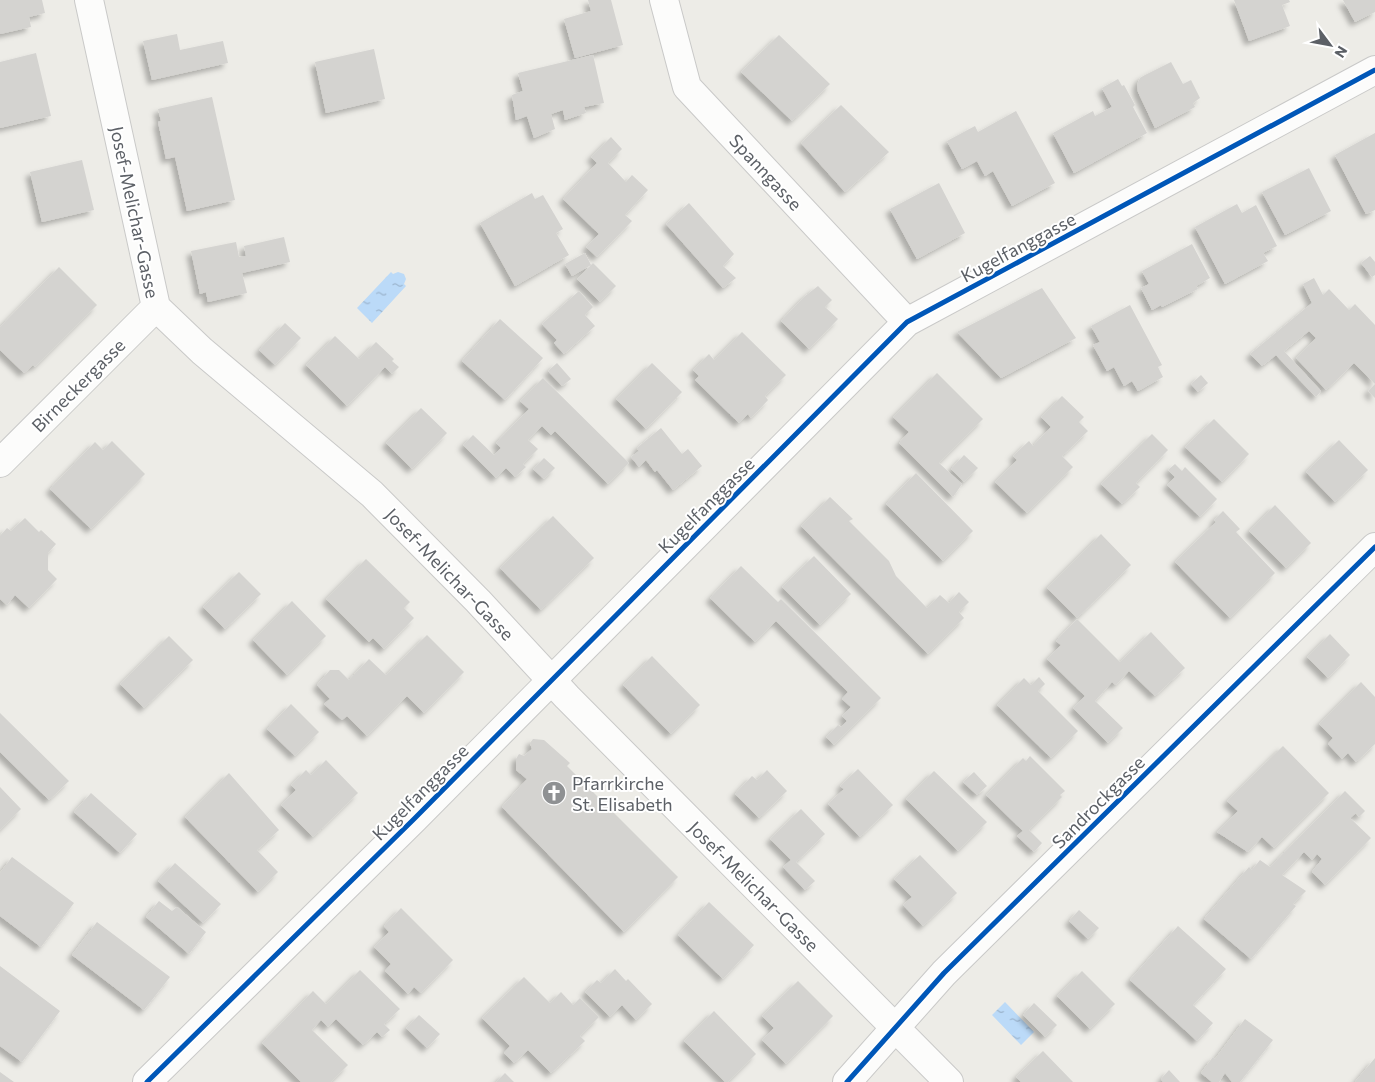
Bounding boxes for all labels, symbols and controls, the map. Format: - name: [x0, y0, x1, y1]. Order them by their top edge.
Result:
- north arrow: [1305, 20, 1355, 70]
- text: N: [1331, 43, 1351, 61]
- street label: Josef-Melichar-Gasse: [106, 124, 164, 300]
- street label: Spanngasse: [725, 129, 807, 215]
- street label: Kugelfanggasse: [957, 208, 1079, 286]
- street label: Birneckergasse: [27, 334, 129, 436]
- street label: Kugelfanggasse: [653, 452, 759, 558]
- street label: Josef-Melichar-Gasse: [381, 503, 519, 645]
- street label: Kugelfanggasse: [367, 739, 473, 845]
- street label: Sandrockgasse: [1047, 751, 1149, 853]
- place label: Pfarrkirche St. Elisabeth: [572, 772, 673, 815]
- church icon: Pfarrkirche St. Elisabeth: [541, 780, 567, 806]
- street label: Josef-Melichar-Gasse: [684, 816, 824, 956]

